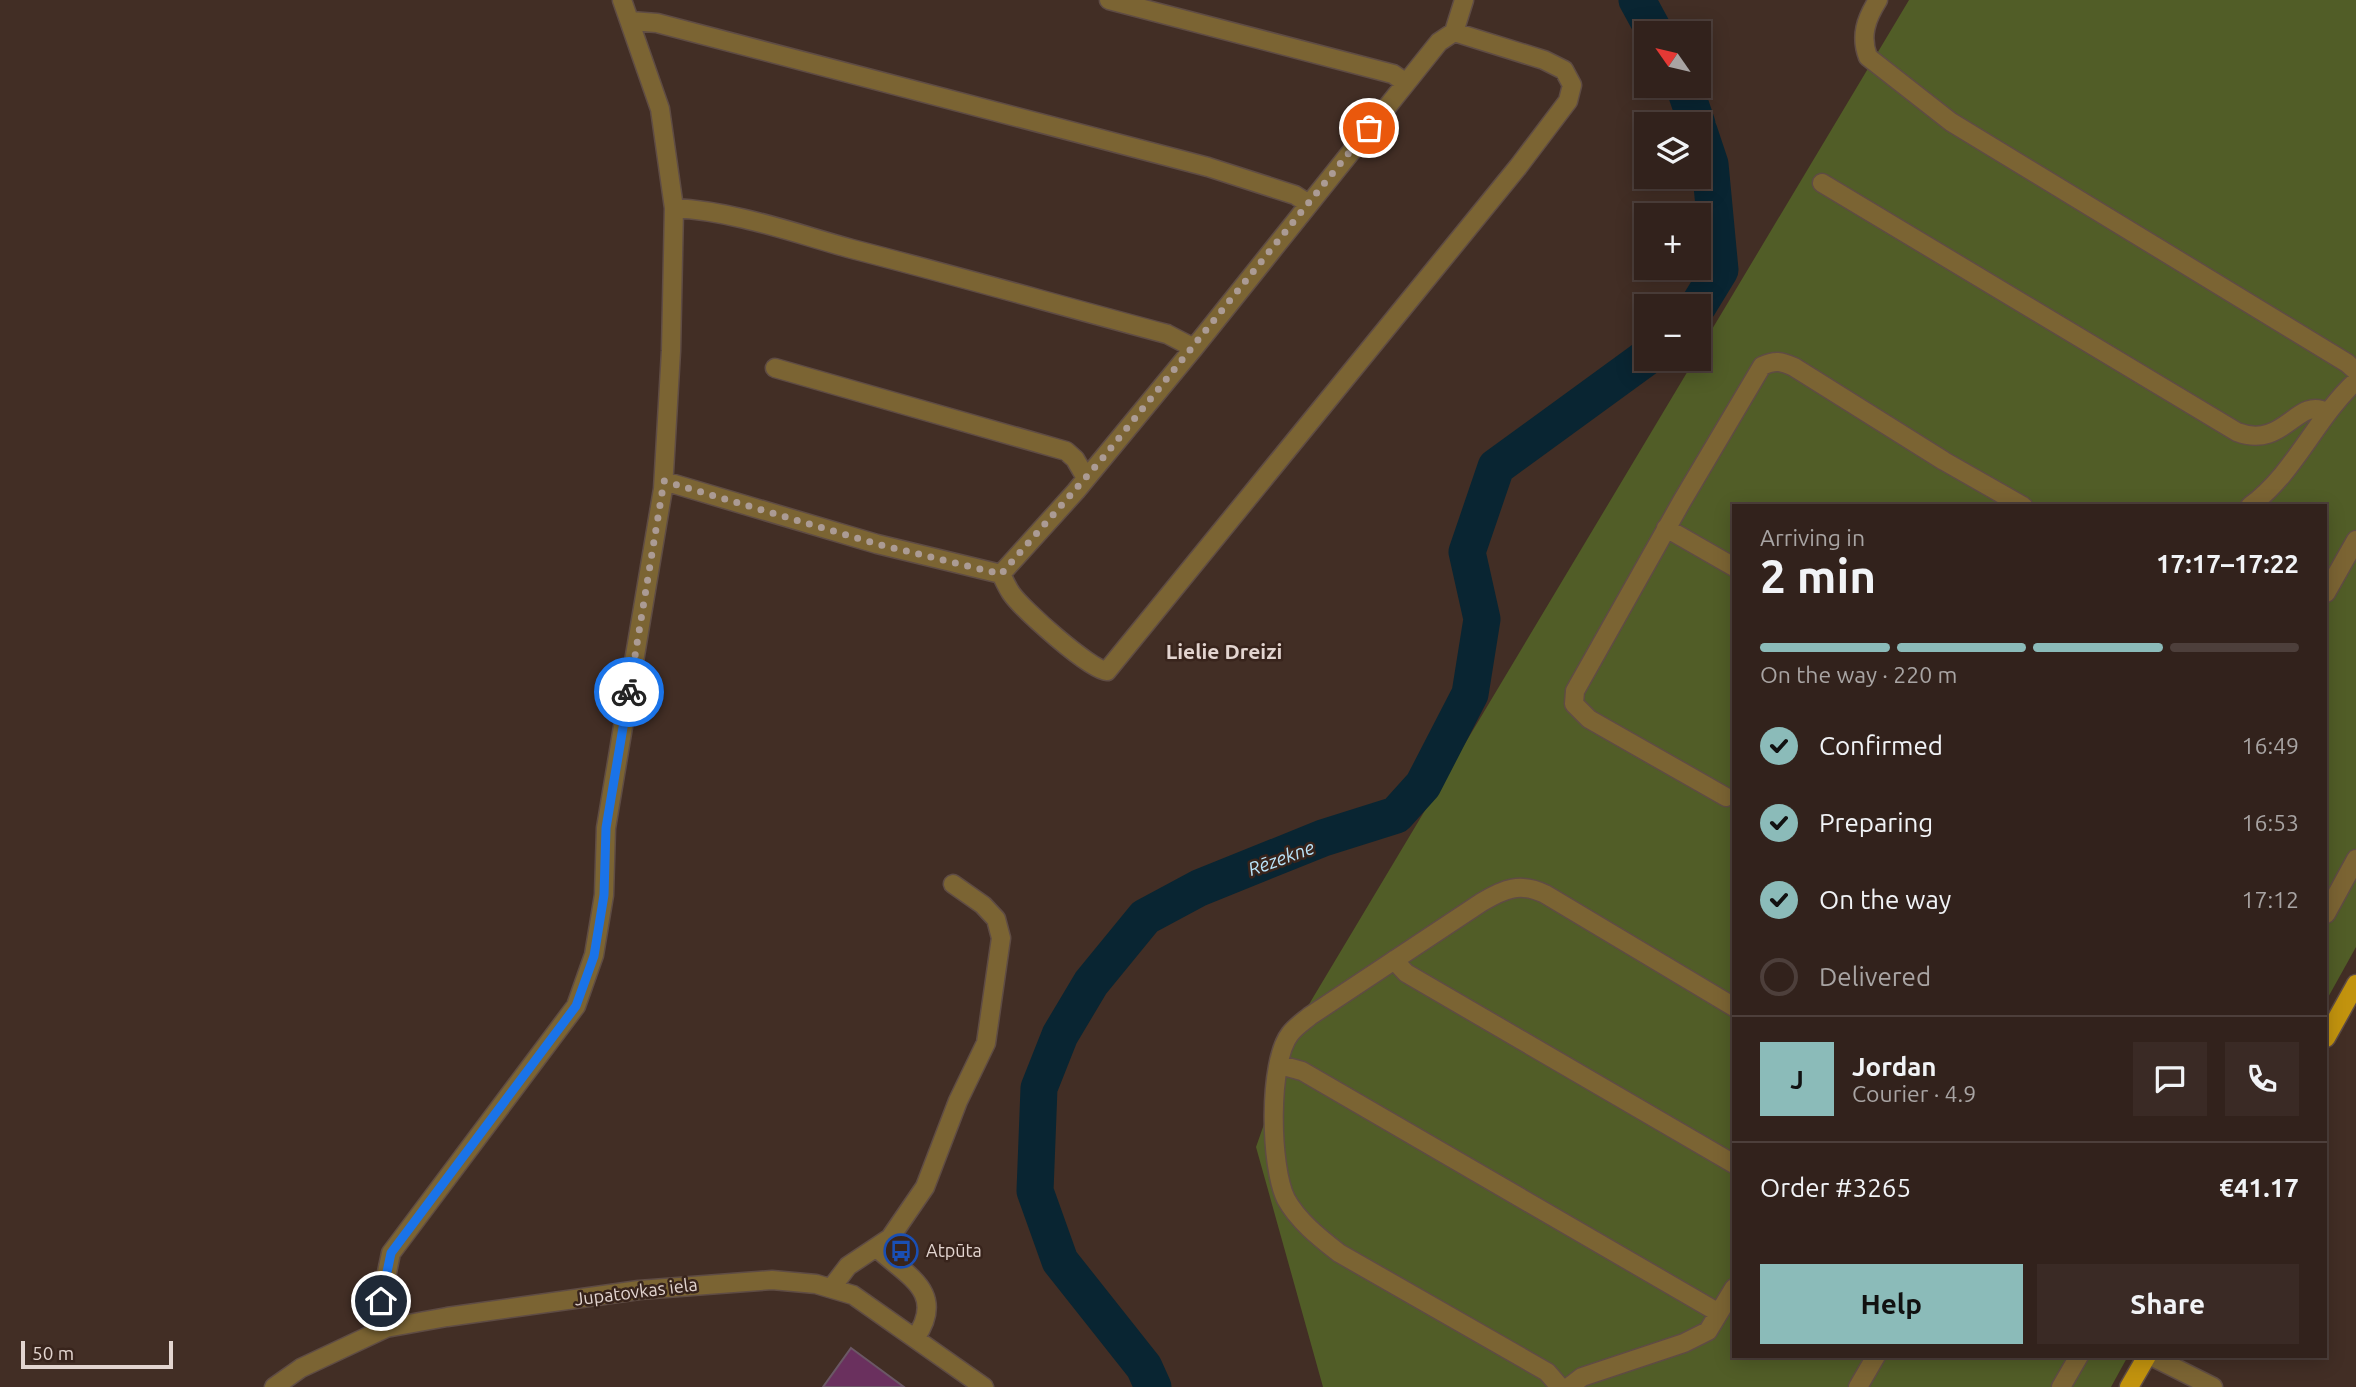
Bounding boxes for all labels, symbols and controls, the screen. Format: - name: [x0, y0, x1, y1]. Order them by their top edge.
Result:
- north arrow: [1634, 21, 1712, 98]
- map controls: [1634, 21, 1711, 371]
- pin: [1339, 98, 1399, 158]
- icon: bag: [1350, 109, 1388, 147]
- button: layers: [1634, 112, 1711, 189]
- button: +: [1634, 203, 1711, 280]
- button: −: [1634, 294, 1711, 371]
- text: Arriving in: [1760, 525, 1865, 550]
- text: 17:17–17:22: [2156, 549, 2299, 578]
- text: 2 min: [1760, 550, 1876, 602]
- district label: Lielie Dreizi: [1166, 639, 1282, 663]
- courier: [594, 657, 664, 727]
- text: On the way · 220 m: [1760, 662, 1957, 687]
- icon: bike: [610, 673, 648, 711]
- icon: check: [1760, 727, 1798, 765]
- text: Confirmed: [1819, 731, 1943, 760]
- text: 16:49: [2241, 733, 2299, 758]
- icon: check: [1760, 804, 1798, 842]
- text: Preparing: [1819, 808, 1933, 837]
- text: 16:53: [2241, 810, 2299, 835]
- water label: Rēzekne: [1245, 836, 1318, 880]
- icon: check: [1760, 881, 1798, 919]
- text: On the way: [1819, 885, 1951, 914]
- text: 17:12: [2241, 887, 2299, 912]
- text: Delivered: [1819, 962, 1931, 991]
- button: chat: [2133, 1042, 2207, 1116]
- button: phone: [2225, 1042, 2299, 1116]
- text: Jordan: [1852, 1052, 1937, 1081]
- text: J: [1790, 1065, 1804, 1094]
- text: Courier · 4.9: [1852, 1081, 1976, 1106]
- text: Order #3265: [1760, 1173, 1911, 1202]
- text: €41.17: [2219, 1173, 2299, 1202]
- bus stop icon: Atpūta: [882, 1232, 920, 1270]
- place label: Atpūta: [926, 1240, 982, 1260]
- button: Help: [1760, 1264, 2023, 1344]
- button: Share: [2037, 1264, 2299, 1344]
- pin: [351, 1271, 411, 1331]
- street label: Jupatovkas iela: [573, 1274, 699, 1308]
- icon: home: [362, 1282, 400, 1320]
- scale bar: [21, 1338, 173, 1370]
- text: 50 m: [32, 1342, 74, 1364]

